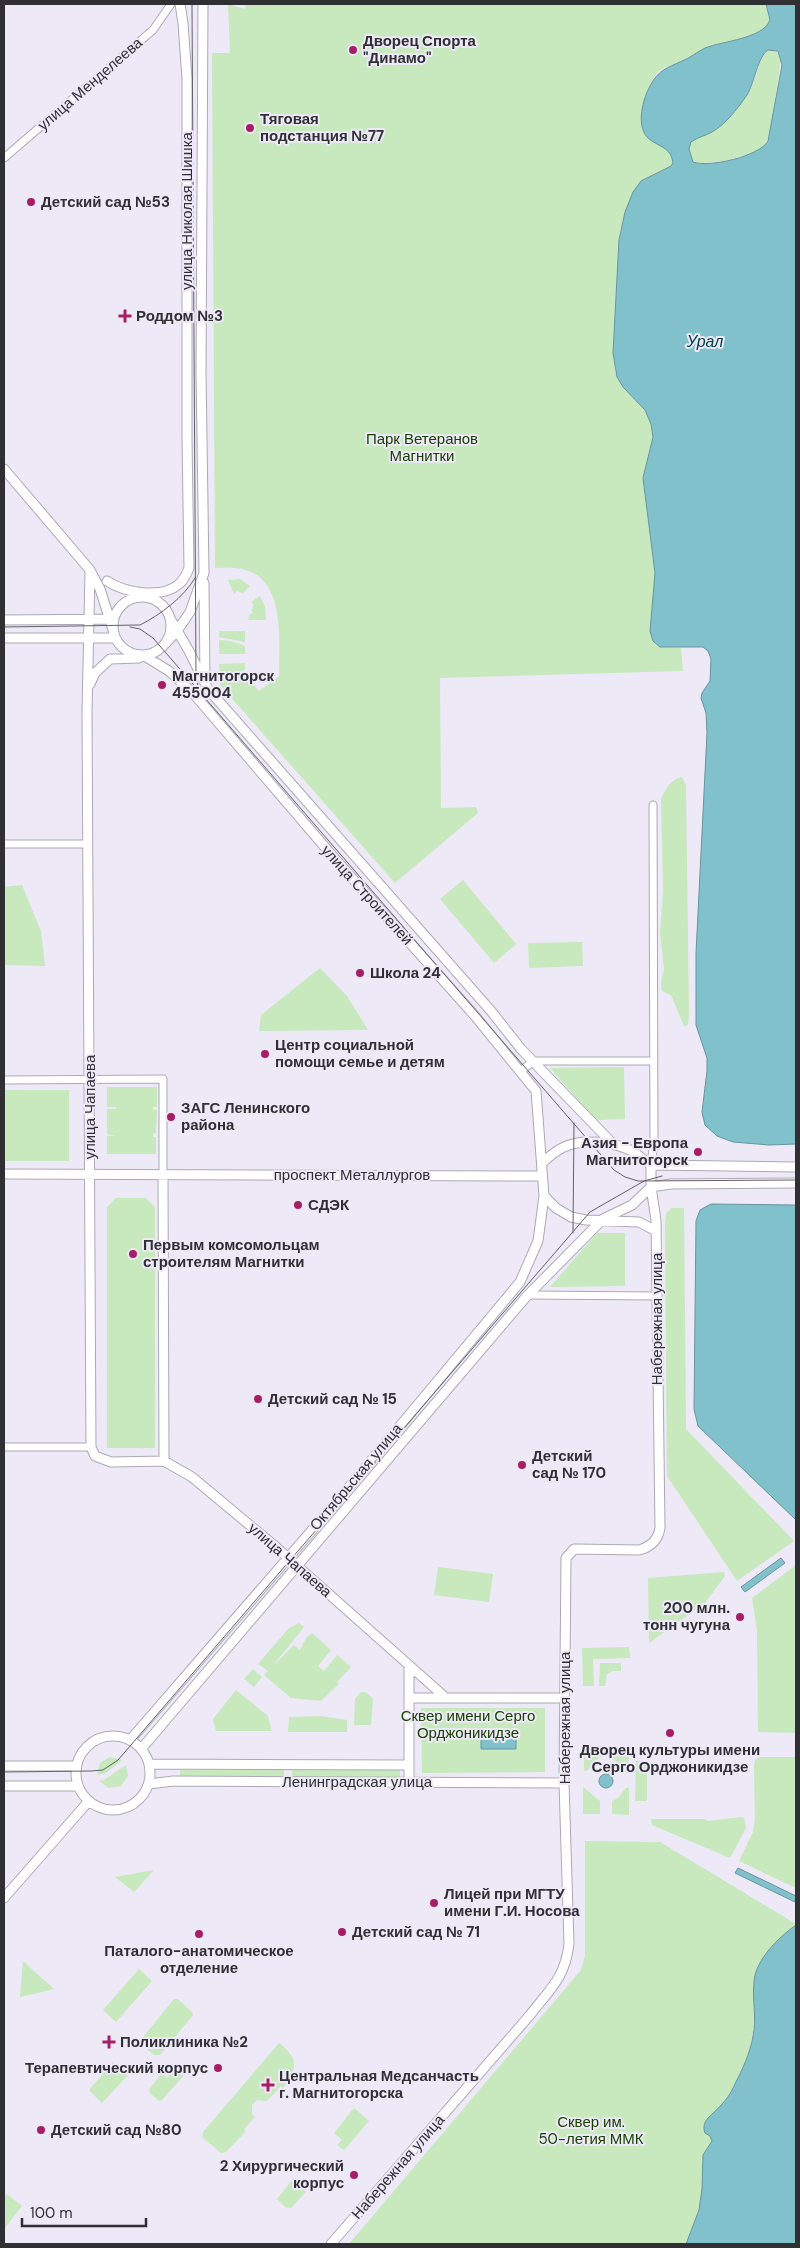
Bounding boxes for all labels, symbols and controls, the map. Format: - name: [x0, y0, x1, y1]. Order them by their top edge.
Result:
- place label: Дворец Спорта "Динамо": [363, 31, 476, 68]
- street label: улица Менделеева: [33, 32, 147, 135]
- marker: Дворец Спорта "Динамо": [347, 44, 359, 56]
- place label: Тяговая подстанция №77: [260, 109, 384, 146]
- marker: Тяговая подстанция №77: [244, 122, 256, 134]
- street label: улица Николая Шишка: [177, 131, 197, 290]
- place label: Детский сад №53: [41, 192, 170, 212]
- marker: Детский сад №53: [25, 196, 37, 208]
- place label: Роддом №3: [136, 306, 223, 326]
- marker: Роддом №3: [118, 309, 132, 323]
- water label: Урал: [686, 331, 723, 352]
- park label: Парк Ветеранов Магнитки: [366, 429, 478, 466]
- place label: Магнитогорск 455004: [172, 666, 275, 703]
- marker: Магнитогорск 455004: [156, 679, 168, 691]
- street label: улица Строителей: [317, 841, 417, 949]
- place label: Школа 24: [370, 963, 441, 983]
- marker: Школа 24: [354, 967, 366, 979]
- place label: Центр социальной помощи семье и детям: [275, 1035, 445, 1072]
- marker: Центр социальной помощи семье и детям: [259, 1048, 271, 1060]
- street label: улица Чапаева: [80, 1054, 100, 1159]
- place label: ЗАГС Ленинского района: [181, 1098, 310, 1135]
- marker: ЗАГС Ленинского района: [165, 1111, 177, 1123]
- place label: Азия - Европа Магнитогорск: [581, 1133, 689, 1170]
- marker: Азия - Европа Магнитогорск: [692, 1146, 704, 1158]
- street label: проспект Металлургов: [274, 1165, 430, 1185]
- place label: СДЭК: [308, 1195, 350, 1215]
- marker: СДЭК: [292, 1199, 304, 1211]
- place label: Первым комсомольцам строителям Магнитки: [143, 1235, 320, 1272]
- marker: Первым комсомольцам строителям Магнитки: [127, 1248, 139, 1260]
- street label: Набережная улица: [647, 1252, 667, 1385]
- place label: Детский сад № 15: [268, 1389, 397, 1409]
- marker: Детский сад № 15: [252, 1393, 264, 1405]
- street label: Октябрьская улица: [305, 1419, 407, 1535]
- place label: Детский сад № 170: [532, 1446, 606, 1483]
- marker: Детский сад № 170: [516, 1459, 528, 1471]
- street label: улица Чапаева: [244, 1518, 336, 1602]
- place label: 200 млн. тонн чугуна: [643, 1598, 731, 1635]
- marker: 200 млн. тонн чугуна: [734, 1611, 746, 1623]
- street label: Набережная улица: [555, 1651, 575, 1784]
- park label: Сквер имени Серго Орджоникидзе: [401, 1706, 535, 1743]
- marker: Дворец культуры имени Серго Орджоникидзе: [664, 1727, 676, 1739]
- place label: Дворец культуры имени Серго Орджоникидзе: [580, 1740, 760, 1777]
- street label: Ленинградская улица: [282, 1772, 433, 1792]
- place label: Лицей при МГТУ имени Г.И. Носова: [444, 1884, 580, 1921]
- marker: Лицей при МГТУ имени Г.И. Носова: [428, 1897, 440, 1909]
- place label: Детский сад № 71: [352, 1922, 480, 1942]
- marker: Детский сад № 71: [336, 1926, 348, 1938]
- marker: Паталого-анатомическое отделение: [193, 1928, 205, 1940]
- place label: Паталого-анатомическое отделение: [104, 1941, 294, 1978]
- place label: Поликлиника №2: [120, 2032, 248, 2052]
- marker: Поликлиника №2: [102, 2035, 116, 2049]
- place label: Терапевтический корпус: [25, 2058, 208, 2078]
- marker: Терапевтический корпус: [212, 2062, 224, 2074]
- place label: Центральная Медсанчасть г. Магнитогорска: [279, 2066, 479, 2103]
- marker: Центральная Медсанчасть г. Магнитогорска: [261, 2078, 275, 2092]
- street label: Набережная улица: [347, 2110, 449, 2224]
- park label: Сквер им. 50-летия ММК: [538, 2112, 644, 2149]
- place label: Детский сад №80: [51, 2120, 182, 2140]
- marker: Детский сад №80: [35, 2124, 47, 2136]
- place label: 2 Хирургический корпус: [220, 2156, 344, 2193]
- marker: 2 Хирургический корпус: [348, 2169, 360, 2181]
- scale bar: [22, 2196, 146, 2228]
- text: 100 m: [30, 2203, 73, 2223]

